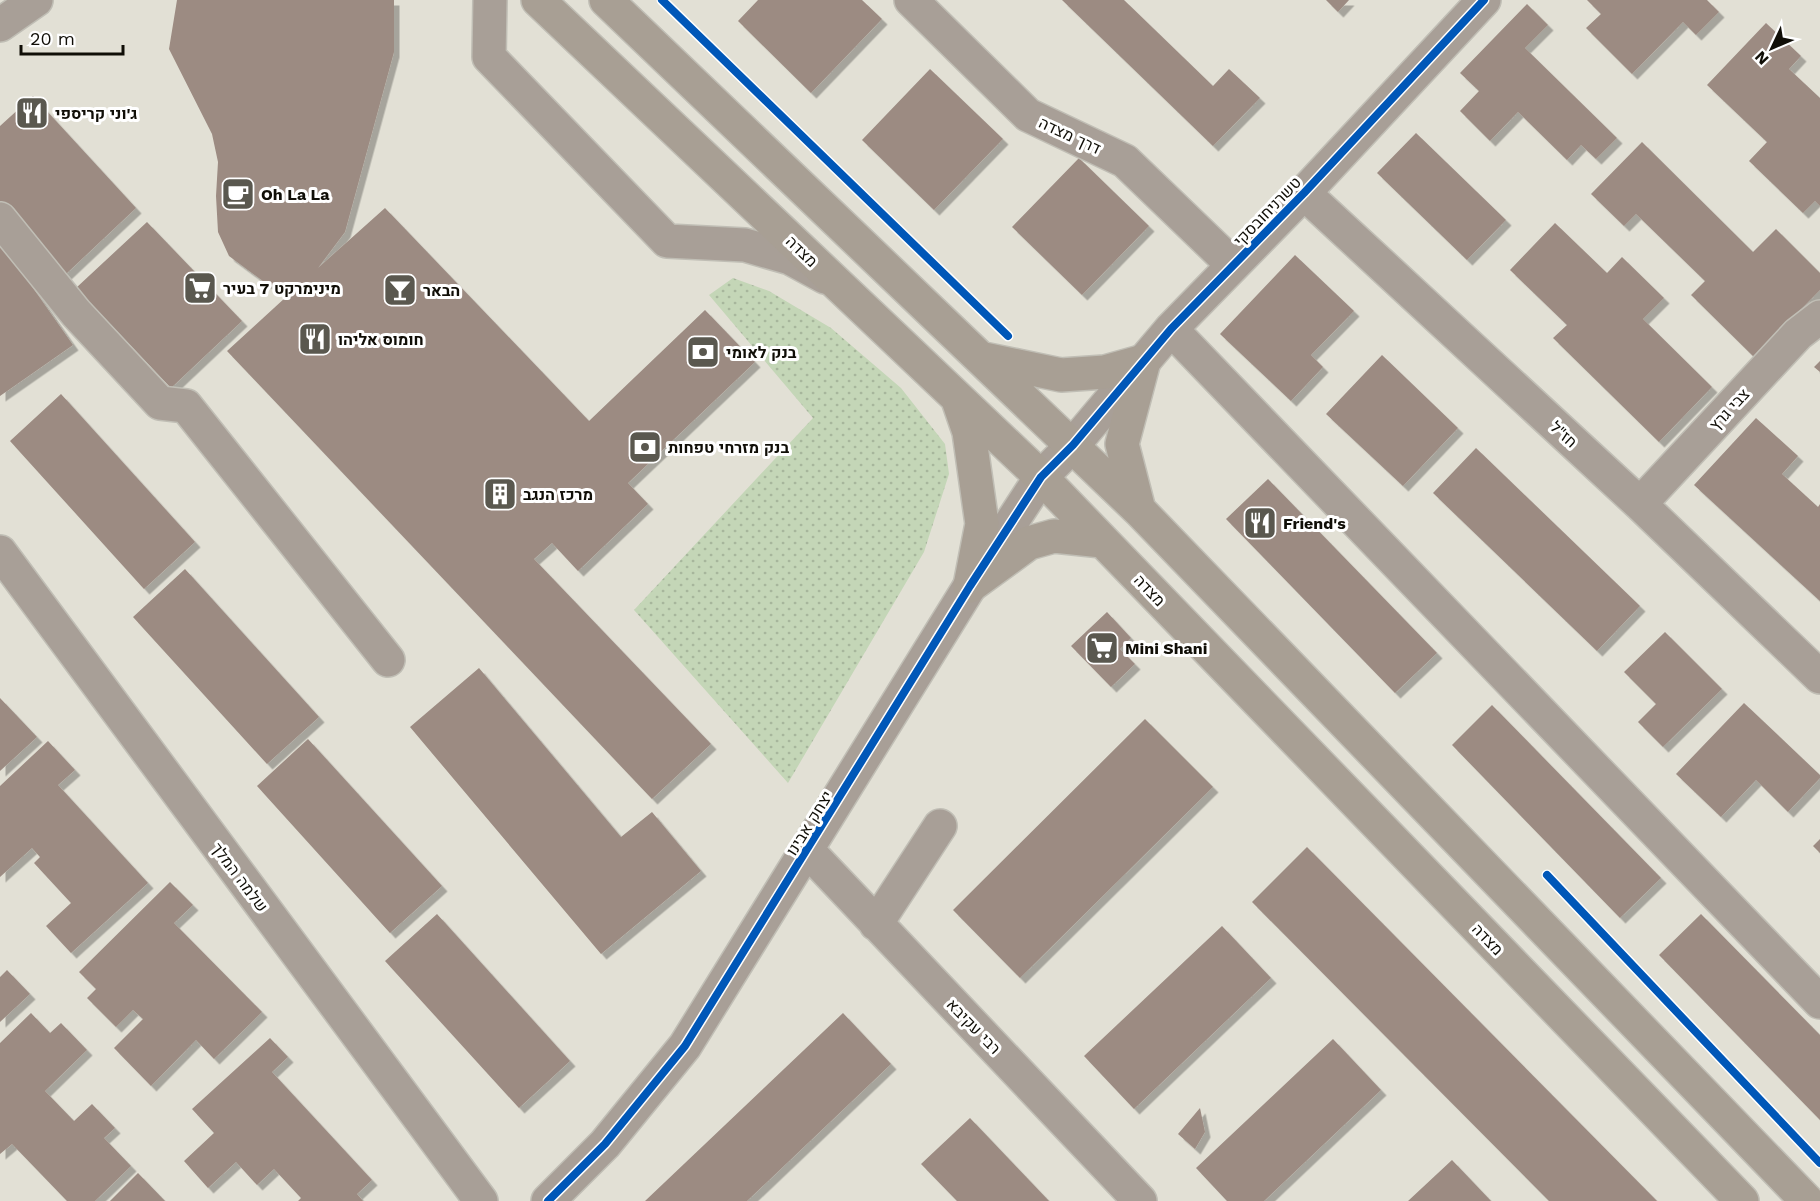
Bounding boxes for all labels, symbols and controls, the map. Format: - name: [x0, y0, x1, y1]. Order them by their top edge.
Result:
- scale bar: [21, 18, 123, 56]
- north arrow: [1742, 18, 1802, 78]
- text: 20 m: [30, 28, 75, 49]
- text: N: [1751, 47, 1773, 69]
- restaurant icon: ג'וני קריספי: [14, 95, 50, 131]
- place label: ג'וני קריספי: [55, 104, 138, 123]
- street label: דרך מצדה: [1036, 113, 1104, 158]
- street label: טשרניחובסקי: [1230, 173, 1305, 250]
- cafe icon: Oh La La: [220, 176, 256, 212]
- place label: Oh La La: [261, 185, 330, 204]
- street label: מצדה: [782, 232, 821, 271]
- supermarket icon: מינימרקט 7 בעיר: [182, 270, 218, 306]
- bar icon: הבאר: [382, 272, 418, 308]
- place label: מינימרקט 7 בעיר: [223, 279, 341, 298]
- place label: הבאר: [423, 281, 460, 300]
- restaurant icon: חומוס אליהו: [297, 321, 333, 357]
- place label: חומוס אליהו: [338, 330, 424, 349]
- bank icon: בנק לאומי: [685, 334, 721, 370]
- place label: בנק לאומי: [726, 343, 797, 362]
- street label: צבי גרץ: [1705, 384, 1754, 434]
- street label: חז"ל: [1546, 417, 1581, 452]
- bank icon: בנק מזרחי טפחות: [627, 429, 663, 465]
- place label: בנק מזרחי טפחות: [668, 438, 789, 457]
- building icon: מרכז הנגב: [482, 476, 518, 512]
- place label: מרכז הנגב: [523, 485, 593, 504]
- restaurant icon: Friend's: [1242, 505, 1278, 541]
- place label: Friend's: [1283, 514, 1346, 533]
- street label: מצדה: [1130, 571, 1169, 610]
- supermarket icon: Mini Shani: [1084, 630, 1120, 666]
- place label: Mini Shani: [1125, 639, 1207, 658]
- street label: יצחק אבינו: [782, 787, 837, 859]
- street label: שלמה המלך: [207, 839, 272, 916]
- street label: מצדה: [1468, 920, 1507, 959]
- street label: רבי עקיבא: [943, 995, 1005, 1058]

